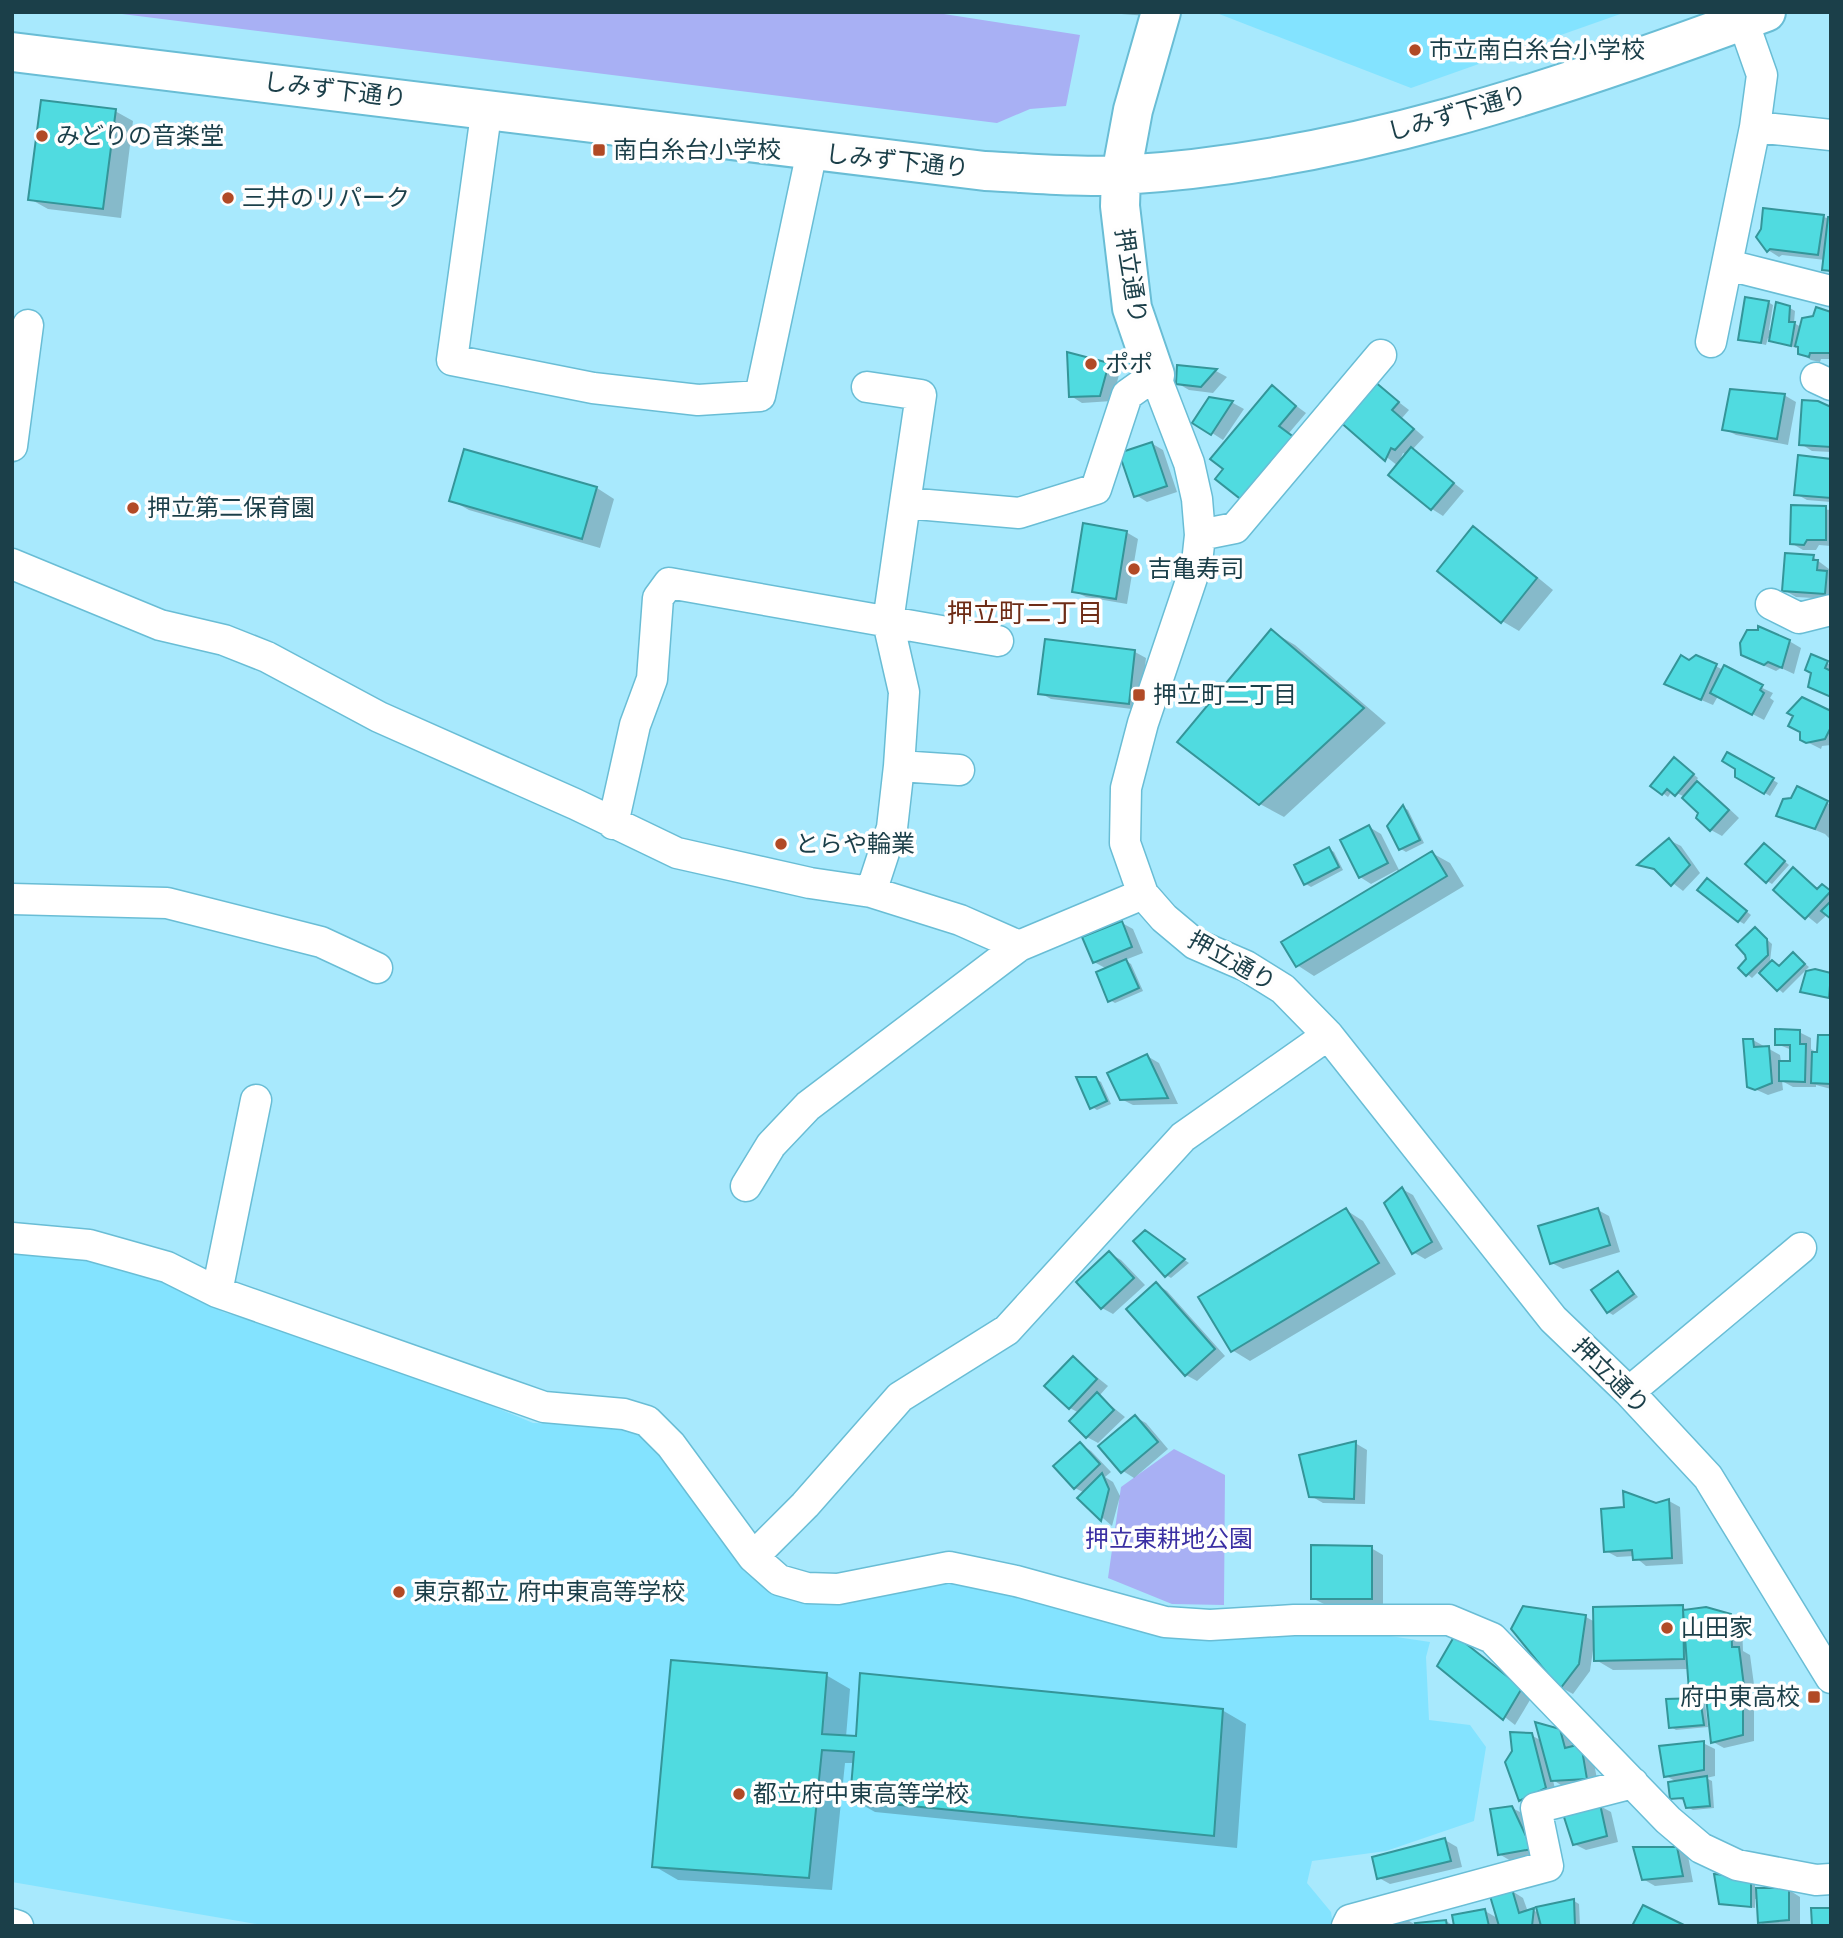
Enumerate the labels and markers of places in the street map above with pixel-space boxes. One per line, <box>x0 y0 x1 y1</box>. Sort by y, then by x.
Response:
place label: 市立南白糸台小学校 <box>1429 36 1645 64</box>
marker: 市立南白糸台小学校 <box>1407 42 1423 58</box>
place label: みどりの音楽堂 <box>56 122 224 150</box>
marker: みどりの音楽堂 <box>34 128 50 144</box>
place label: 南白糸台小学校 <box>613 136 781 164</box>
marker: 南白糸台小学校 <box>591 142 607 158</box>
place label: 三井のリパーク <box>242 184 410 212</box>
marker: 三井のリパーク <box>220 190 236 206</box>
place label: ポポ <box>1105 350 1153 378</box>
marker: ポポ <box>1083 356 1099 372</box>
place label: 押立第二保育園 <box>147 494 315 522</box>
marker: 押立第二保育園 <box>125 500 141 516</box>
place label: 吉亀寿司 <box>1148 555 1244 583</box>
marker: 吉亀寿司 <box>1126 561 1142 577</box>
place label: 押立町二丁目 <box>1153 681 1297 709</box>
marker: 押立町二丁目 <box>1131 687 1147 703</box>
place label: とらや輪業 <box>795 830 915 858</box>
marker: とらや輪業 <box>773 836 789 852</box>
place label: 東京都立 府中東高等学校 <box>413 1578 685 1606</box>
marker: 東京都立 府中東高等学校 <box>391 1584 407 1600</box>
place label: 山田家 <box>1681 1614 1753 1642</box>
marker: 山田家 <box>1659 1620 1675 1636</box>
place label: 府中東高校 <box>1680 1683 1800 1711</box>
marker: 府中東高校 <box>1806 1689 1822 1705</box>
place label: 都立府中東高等学校 <box>753 1780 969 1808</box>
marker: 都立府中東高等学校 <box>731 1786 747 1802</box>

